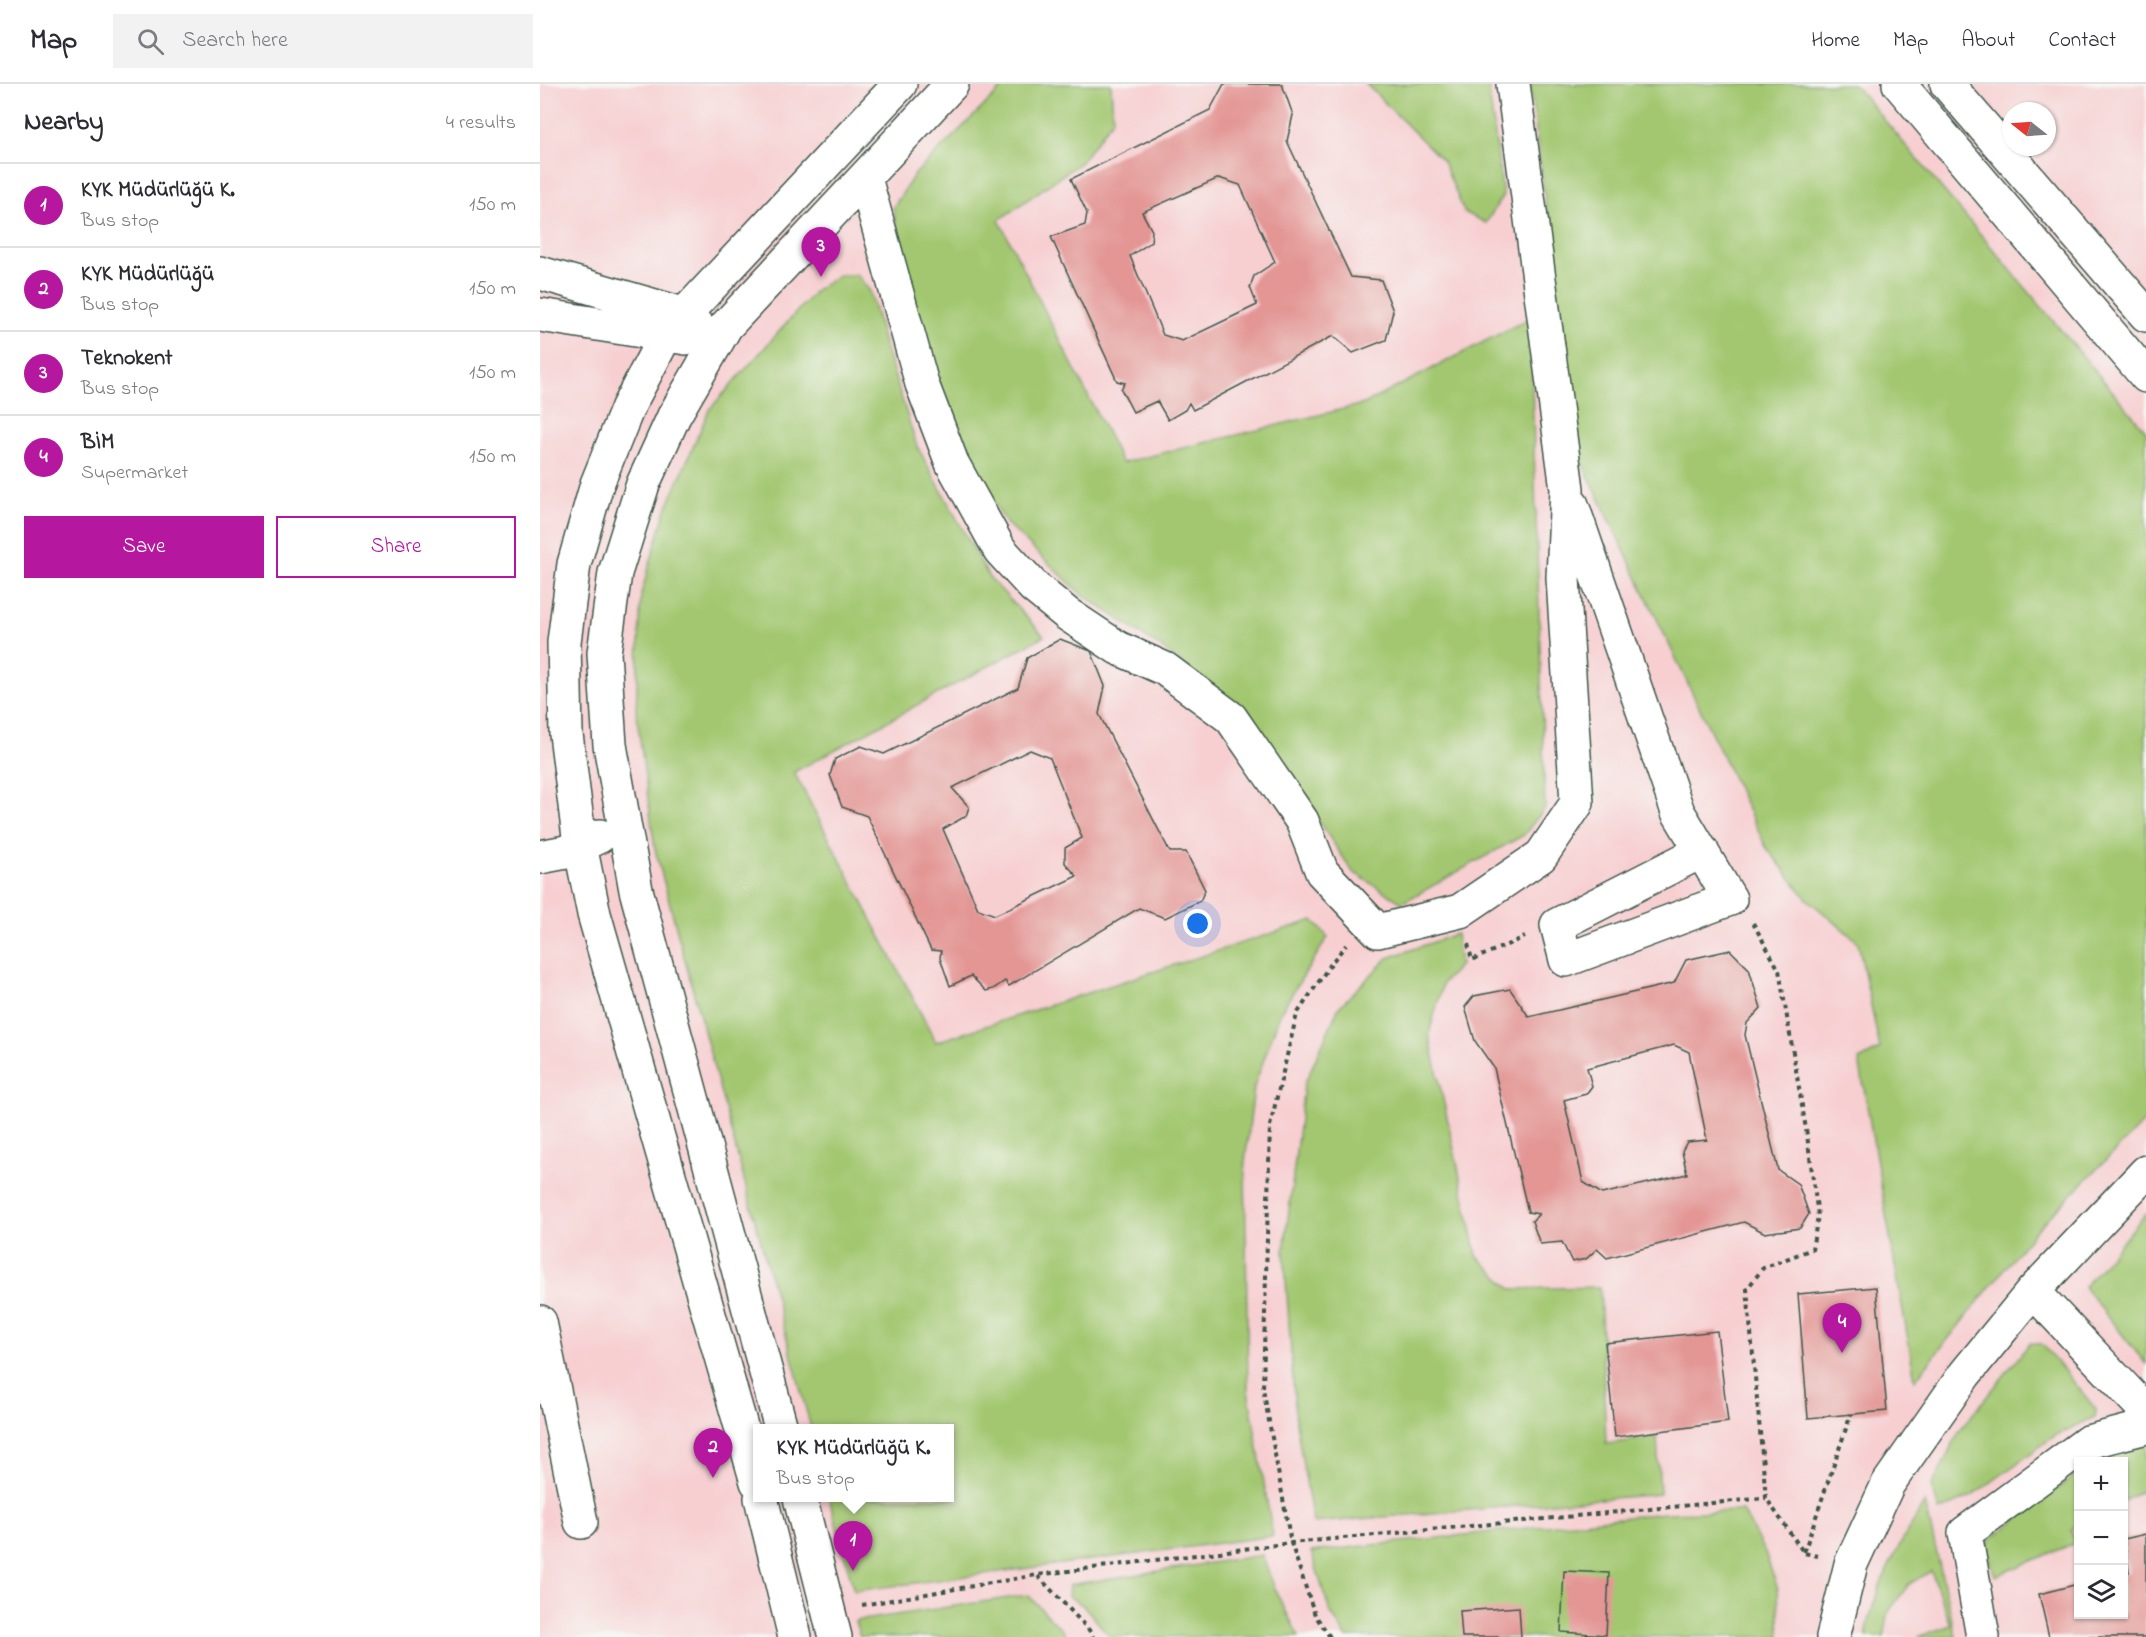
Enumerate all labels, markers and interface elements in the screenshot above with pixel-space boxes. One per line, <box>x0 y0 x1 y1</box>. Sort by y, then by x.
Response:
search box <box>113 14 533 68</box>
text: Map <box>30 21 77 62</box>
icon: search <box>134 25 167 58</box>
text: Search here <box>182 25 288 57</box>
text: Home <box>1811 26 1860 56</box>
text: Map <box>1893 26 1928 56</box>
text: About <box>1961 26 2015 56</box>
text: Contact <box>2048 26 2116 56</box>
north arrow <box>2002 102 2056 156</box>
text: Nearby <box>24 104 103 142</box>
text: 4 results <box>446 109 516 138</box>
text: KYK Müdürlüğü K. <box>81 175 235 207</box>
text: 1 <box>40 191 47 220</box>
text: 150 m <box>469 191 516 220</box>
text: Bus stop <box>81 207 159 236</box>
pin: 3 <box>802 228 840 277</box>
text: KYK Müdürlüğü <box>81 259 214 291</box>
text: 2 <box>39 275 48 304</box>
text: 150 m <box>469 275 516 304</box>
text: Bus stop <box>81 291 159 320</box>
text: Teknokent <box>81 343 172 375</box>
text: 3 <box>39 359 48 388</box>
text: 150 m <box>469 359 516 388</box>
text: Bus stop <box>81 375 159 404</box>
text: BİM <box>81 427 114 459</box>
text: 4 <box>39 443 48 472</box>
text: 150 m <box>469 443 516 472</box>
text: Supermarket <box>81 459 188 488</box>
button: Save <box>24 516 264 578</box>
button: Share <box>276 516 516 578</box>
your location <box>1183 909 1212 938</box>
pin: 4 <box>1822 1304 1862 1353</box>
popup <box>753 1424 954 1502</box>
pin: 2 <box>694 1428 732 1478</box>
text: KYK Müdürlüğü K. <box>777 1433 930 1465</box>
map controls <box>2074 1457 2128 1619</box>
button: + <box>2074 1457 2128 1511</box>
text: Bus stop <box>777 1465 855 1494</box>
button: − <box>2074 1511 2128 1565</box>
pin: 1 <box>834 1522 872 1571</box>
button: layers <box>2074 1565 2128 1619</box>

